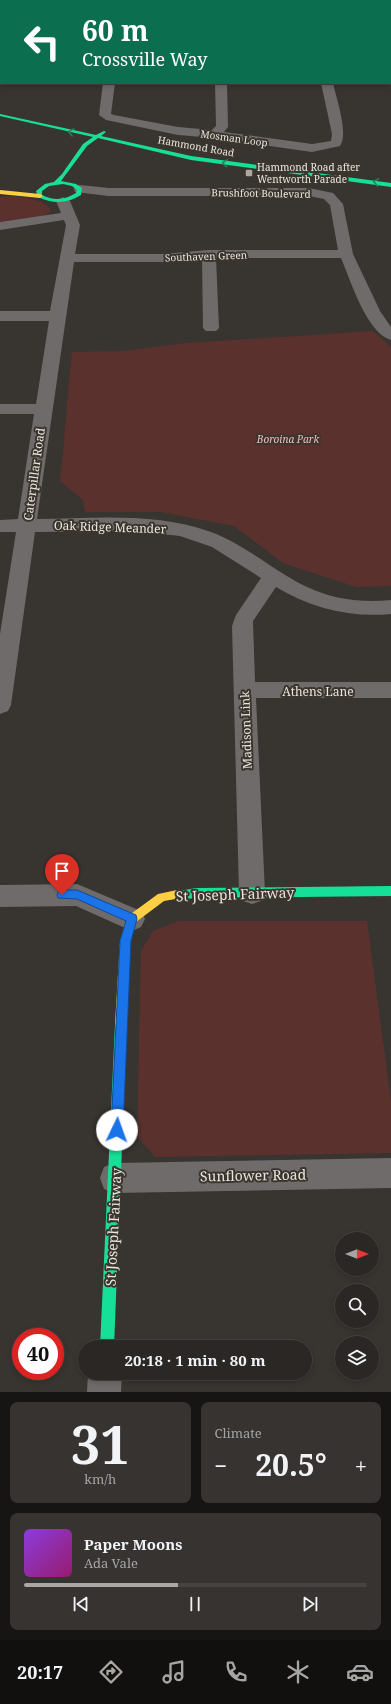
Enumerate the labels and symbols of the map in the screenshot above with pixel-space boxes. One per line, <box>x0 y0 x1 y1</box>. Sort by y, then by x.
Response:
street label: Mosman Loop <box>200 126 268 150</box>
one-way arrow <box>68 128 74 136</box>
street label: Hammond Road <box>157 132 235 160</box>
one-way arrow <box>222 160 229 168</box>
place label: Hammond Road after Wentworth Parade <box>257 160 360 186</box>
marker: Hammond Road after Wentworth Parade <box>244 168 254 178</box>
one-way arrow <box>373 178 379 187</box>
street label: Brushfoot Boulevard <box>211 185 311 201</box>
street label: Southaven Green <box>165 248 248 264</box>
street label: Caterpillar Road <box>19 426 49 521</box>
park label: Boroina Park <box>256 432 319 446</box>
street label: Oak Ridge Meander <box>53 517 167 537</box>
street label: Athens Lane <box>282 683 354 700</box>
street label: Madison Link <box>236 690 256 770</box>
pin <box>45 854 79 895</box>
street label: St Joseph Fairway <box>175 882 295 906</box>
position arrow <box>96 1109 138 1151</box>
street label: Sunflower Road <box>200 1165 307 1185</box>
street label: St Joseph Fairway <box>100 1167 126 1287</box>
north arrow <box>335 1232 379 1276</box>
speed limit sign: 40 <box>12 1328 64 1380</box>

